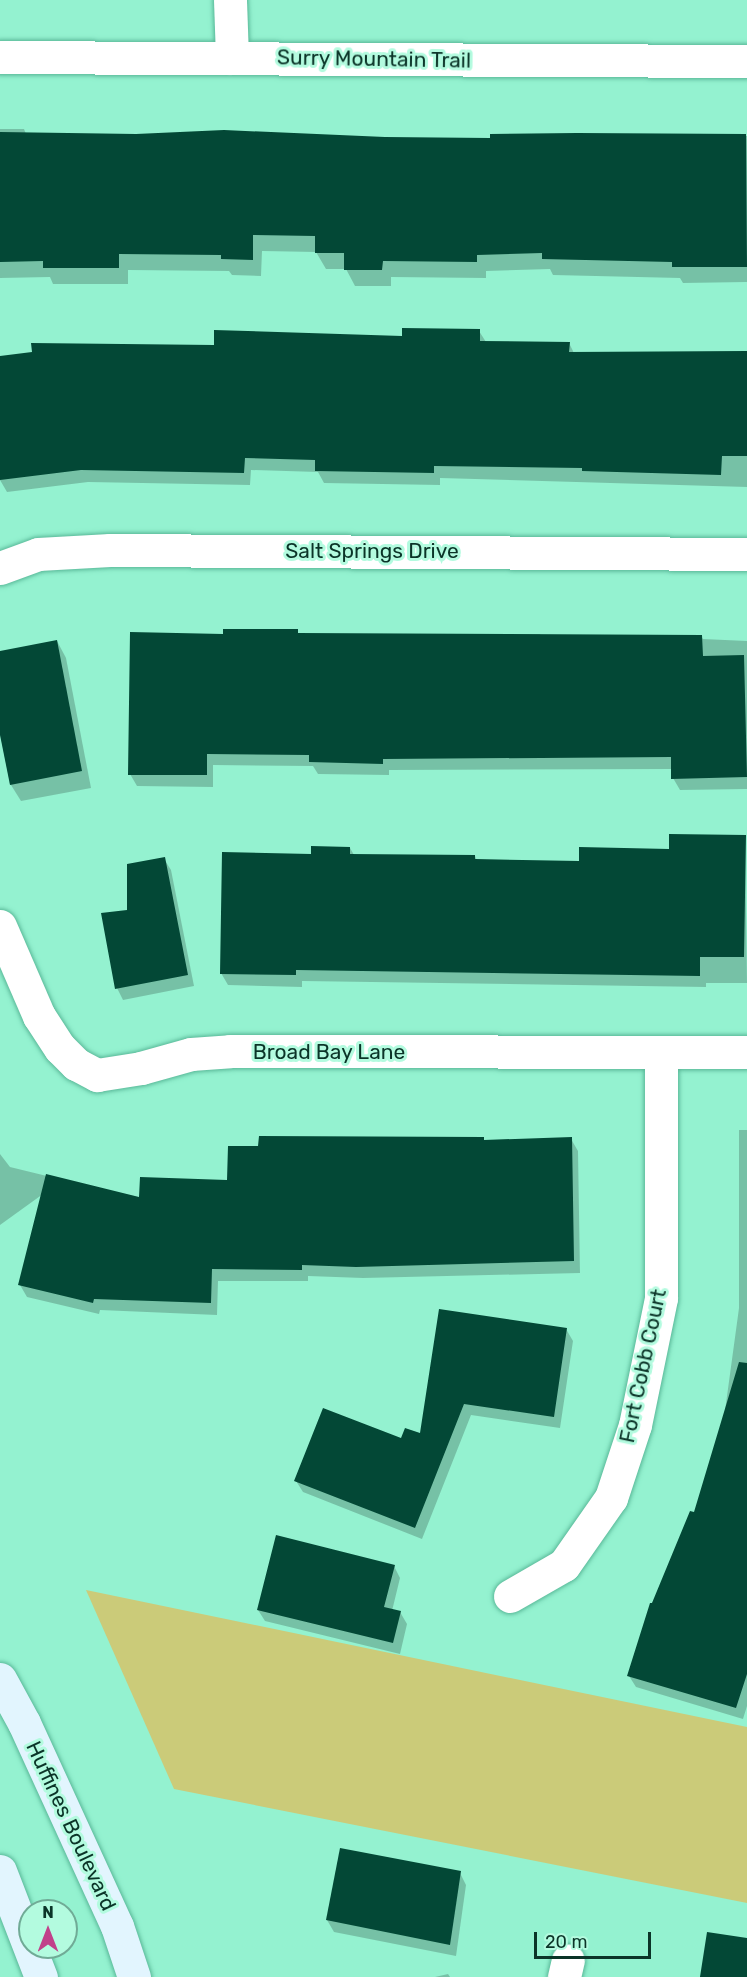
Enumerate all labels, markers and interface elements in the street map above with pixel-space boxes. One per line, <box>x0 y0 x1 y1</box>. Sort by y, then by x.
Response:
street label: Surry Mountain Trail <box>276 45 472 73</box>
street label: Salt Springs Drive <box>285 538 459 564</box>
street label: Broad Bay Lane <box>252 1039 406 1065</box>
street label: Fort Cobb Court <box>614 1287 672 1445</box>
street label: Huffines Boulevard <box>21 1737 121 1915</box>
north arrow <box>18 1899 78 1959</box>
text: N <box>42 1903 54 1922</box>
scale bar <box>537 1920 654 1958</box>
text: 20 m <box>545 1931 587 1953</box>

